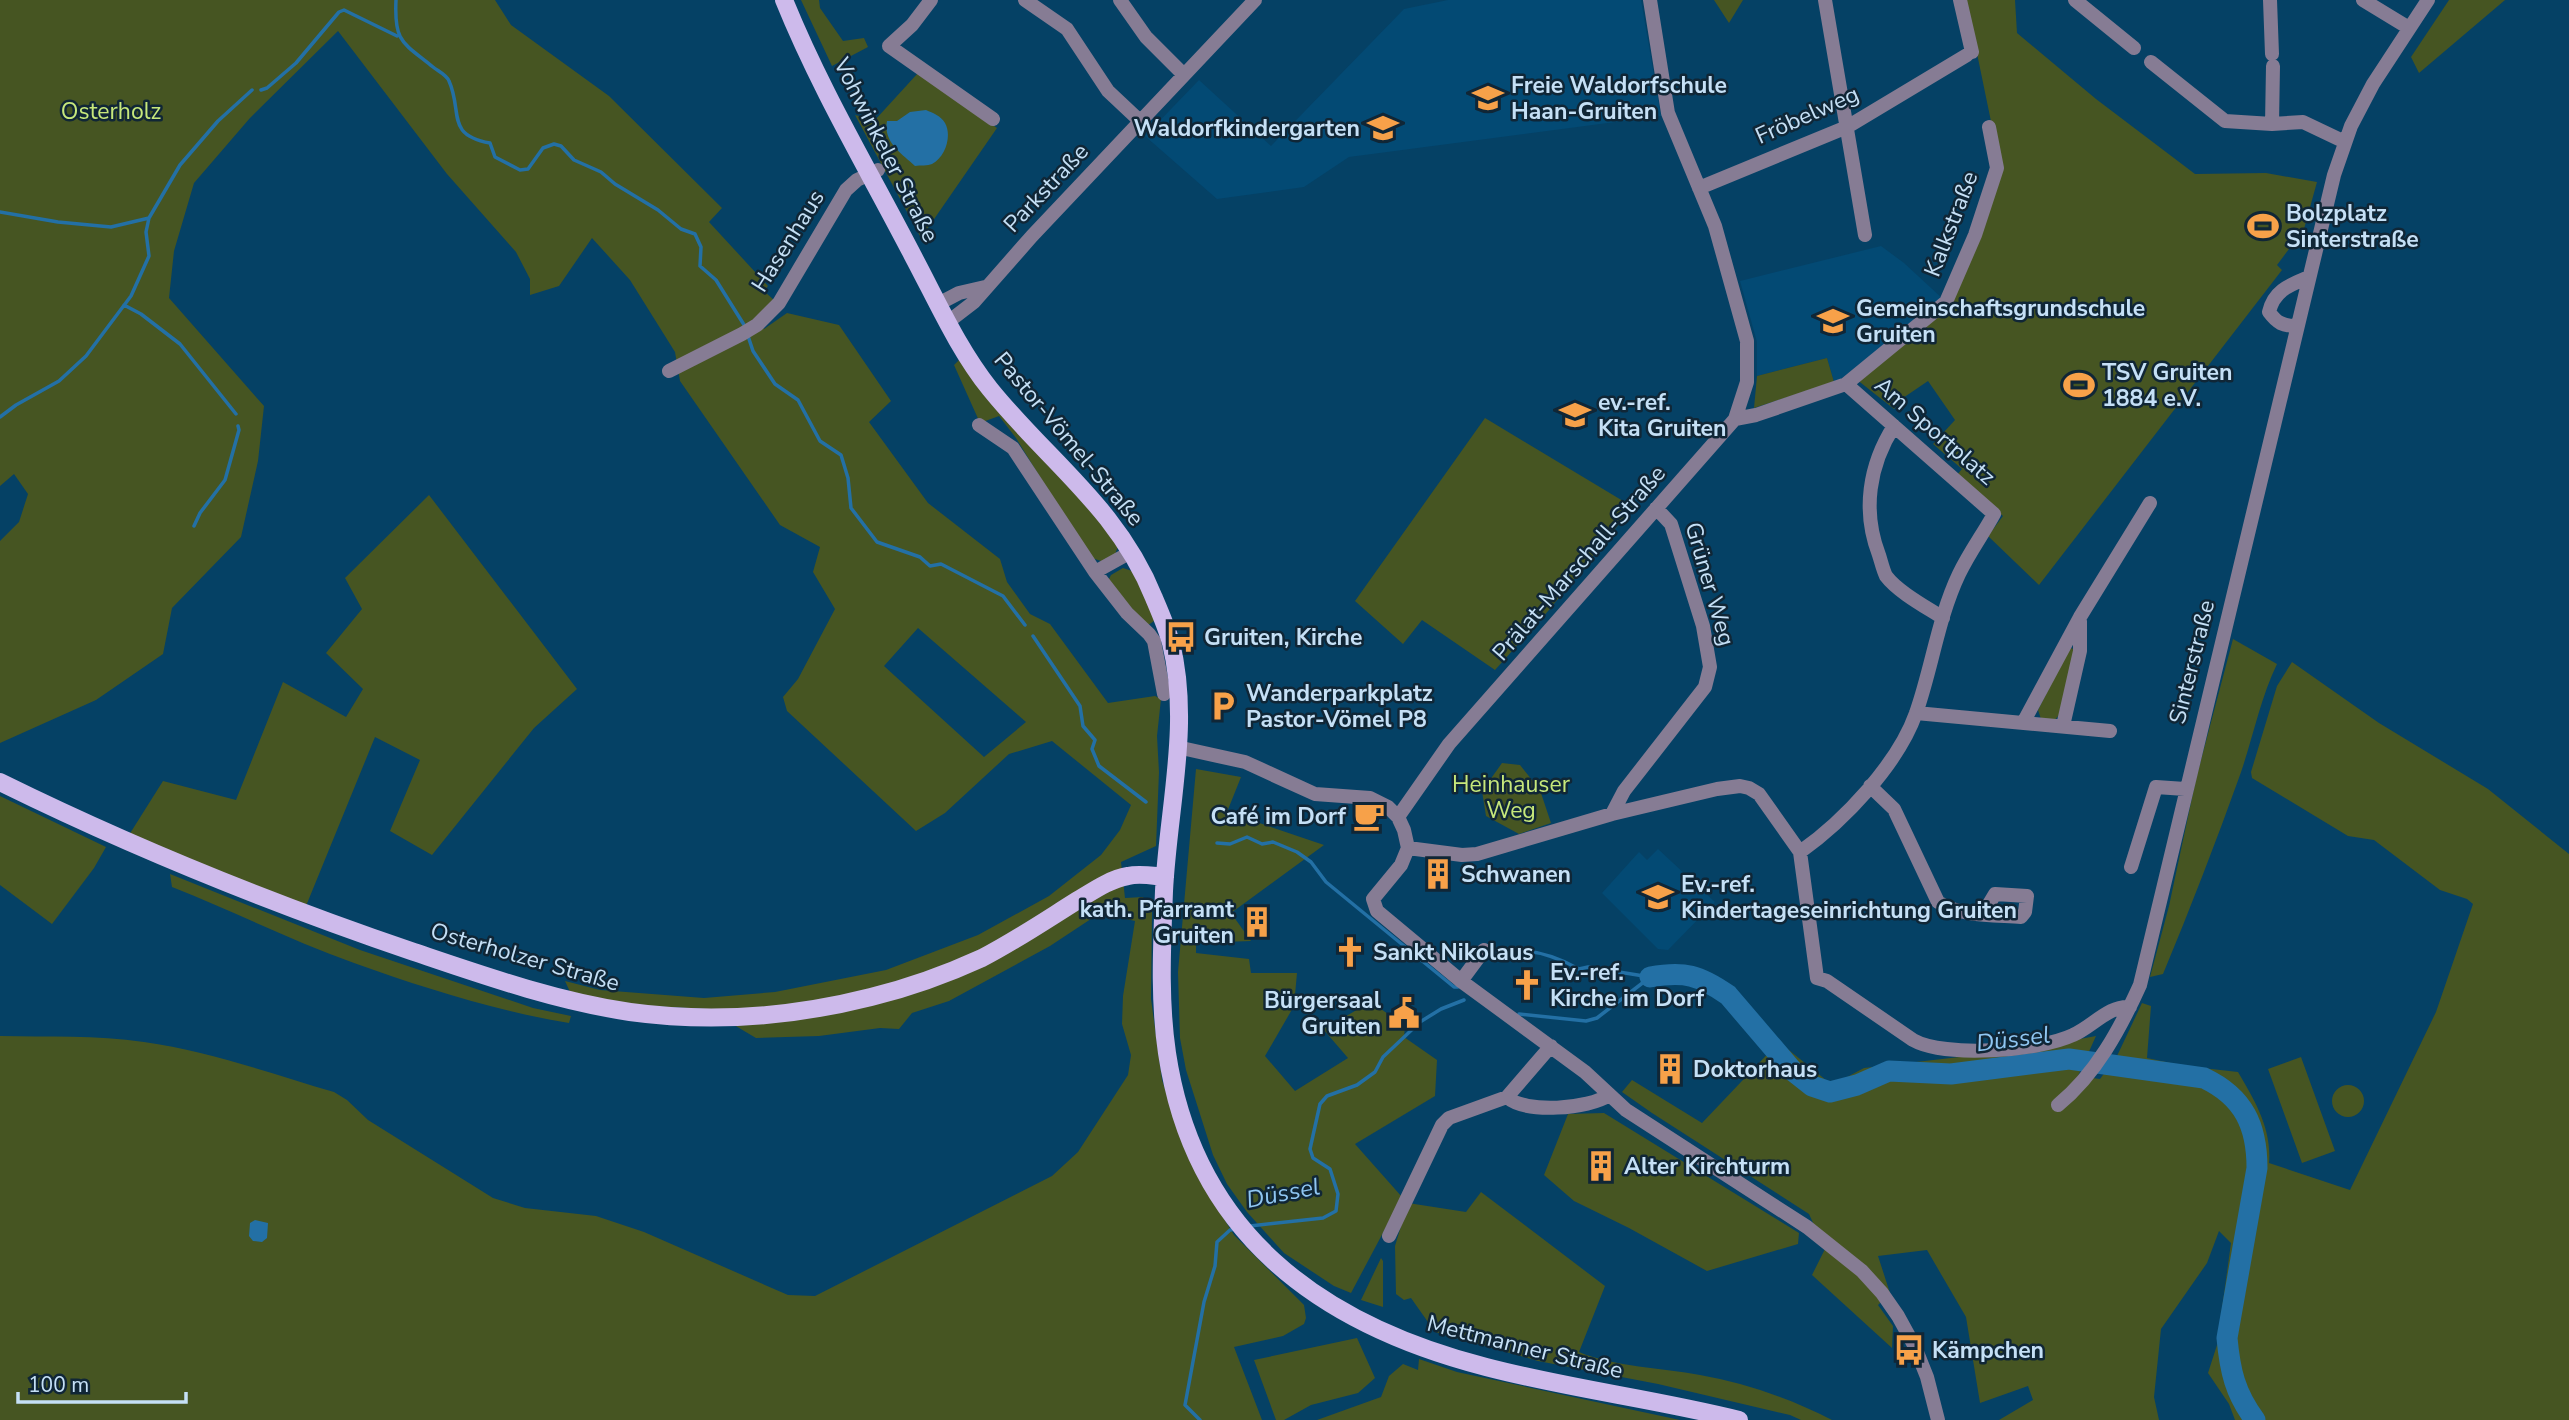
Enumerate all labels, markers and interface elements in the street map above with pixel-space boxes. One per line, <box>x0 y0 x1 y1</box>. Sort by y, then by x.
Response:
street label: Vohwinkeler Straße <box>826 51 946 248</box>
place label: Freie Waldorfschule Haan-Gruiten <box>1511 70 1727 127</box>
street label: Fröbelweg <box>1750 78 1864 152</box>
school or university icon: Freie Waldorfschule Haan-Gruiten <box>1471 81 1505 115</box>
park label: Osterholz <box>61 96 161 127</box>
school or university icon: Waldorfkindergarten <box>1366 111 1400 145</box>
place label: Waldorfkindergarten <box>1133 113 1360 144</box>
street label: Parkstraße <box>997 137 1095 239</box>
street label: Kalkstraße <box>1917 167 1985 281</box>
street label: Hasenhaus <box>744 184 832 298</box>
place label: Bolzplatz Sinterstraße <box>2286 198 2419 255</box>
sports icon: Bolzplatz Sinterstraße <box>2246 209 2280 243</box>
place label: Gemeinschaftsgrundschule Gruiten <box>1856 293 2145 350</box>
school or university icon: Gemeinschaftsgrundschule Gruiten <box>1816 304 1850 338</box>
street label: Pastor-Vömel-Straße <box>987 345 1151 533</box>
place label: TSV Gruiten 1884 e.V. <box>2102 357 2232 414</box>
sports icon: TSV Gruiten 1884 e.V. <box>2062 368 2096 402</box>
street label: Am Sportplatz <box>1868 370 2002 492</box>
place label: ev.-ref. Kita Gruiten <box>1598 387 1727 444</box>
school or university icon: ev.-ref. Kita Gruiten <box>1558 398 1592 432</box>
street label: Prälat-Marschall-Straße <box>1485 459 1673 667</box>
street label: Grüner Weg <box>1678 519 1742 649</box>
street label: Sinterstraße <box>2162 597 2222 727</box>
bus stop icon: Gruiten, Kirche <box>1164 620 1198 654</box>
place label: Gruiten, Kirche <box>1204 622 1362 653</box>
place label: Wanderparkplatz Pastor-Vömel P8 <box>1246 678 1433 735</box>
parking icon: Wanderparkplatz Pastor-Vömel P8 <box>1206 689 1240 723</box>
park label: Heinhauser Weg <box>1452 769 1571 826</box>
cafe icon: Café im Dorf <box>1352 799 1386 833</box>
place label: Café im Dorf <box>1210 801 1347 832</box>
building icon: Schwanen <box>1421 857 1455 891</box>
place label: Schwanen <box>1461 859 1571 890</box>
place label: Ev.-ref. Kindertageseinrichtung Gruiten <box>1681 869 2017 926</box>
school or university icon: Ev.-ref. Kindertageseinrichtung Gruiten <box>1641 880 1675 914</box>
place label: kath. Pfarramt Gruiten <box>1080 894 1234 951</box>
building icon: kath. Pfarramt Gruiten <box>1240 905 1274 939</box>
street label: Osterholzer Straße <box>427 915 623 999</box>
church icon: Sankt Nikolaus <box>1333 935 1367 969</box>
place label: Sankt Nikolaus <box>1373 937 1533 968</box>
place label: Ev.-ref. Kirche im Dorf <box>1550 957 1705 1014</box>
church icon: Ev.-ref. Kirche im Dorf <box>1510 968 1544 1002</box>
place label: Bürgersaal Gruiten <box>1264 985 1382 1042</box>
public building icon: Bürgersaal Gruiten <box>1387 996 1421 1030</box>
water label: Düssel <box>1974 1019 2052 1059</box>
building icon: Doktorhaus <box>1653 1052 1687 1086</box>
place label: Doktorhaus <box>1693 1054 1817 1085</box>
building icon: Alter Kirchturm <box>1584 1149 1618 1183</box>
place label: Alter Kirchturm <box>1624 1151 1790 1182</box>
water label: Düssel <box>1244 1170 1322 1216</box>
street label: Mettmanner Straße <box>1424 1308 1626 1386</box>
bus stop icon: Kämpchen <box>1892 1333 1926 1367</box>
place label: Kämpchen <box>1932 1335 2044 1366</box>
scale bar <box>18 1360 186 1404</box>
text: 100 m <box>28 1371 89 1399</box>

